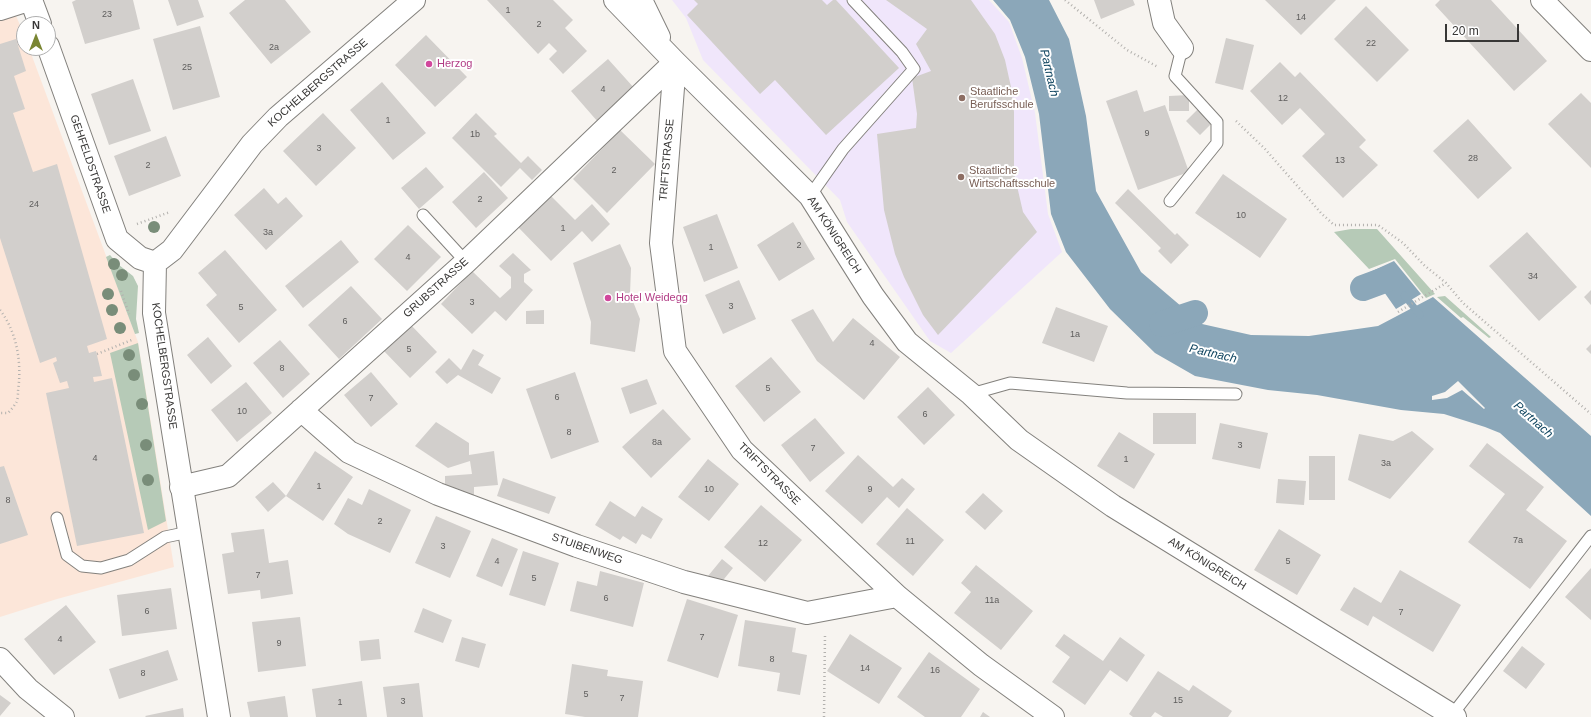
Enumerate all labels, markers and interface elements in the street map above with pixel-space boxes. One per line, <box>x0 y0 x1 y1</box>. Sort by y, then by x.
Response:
house number: 1 <box>505 6 511 16</box>
house number: 23 <box>102 10 112 20</box>
house number: 14 <box>1296 13 1306 23</box>
north arrow <box>16 16 56 56</box>
scale bar <box>1447 16 1521 42</box>
text: N <box>32 19 40 31</box>
house number: 2 <box>536 20 542 30</box>
text: 20 m <box>1452 24 1479 38</box>
street label: KOCHELBERGSTRASSE <box>265 36 371 130</box>
house number: 22 <box>1366 39 1376 49</box>
house number: 2a <box>269 43 279 53</box>
water label: Partnach <box>1037 48 1061 98</box>
place label: Herzog <box>437 57 472 71</box>
marker: Herzog <box>424 59 434 69</box>
house number: 25 <box>182 63 192 73</box>
house number: 4 <box>600 85 606 95</box>
place label: Staatliche Berufsschule <box>970 85 1034 111</box>
marker: Staatliche Berufsschule <box>957 93 967 103</box>
house number: 12 <box>1278 94 1288 104</box>
street label: GEHFELDSTRASSE <box>67 113 113 215</box>
house number: 1 <box>385 116 391 126</box>
street label: TRIFTSTRASSE <box>657 118 677 202</box>
house number: 9 <box>1144 129 1150 139</box>
house number: 1b <box>470 130 480 140</box>
house number: 3 <box>316 144 322 154</box>
house number: 28 <box>1468 154 1478 164</box>
house number: 13 <box>1335 156 1345 166</box>
house number: 2 <box>145 161 151 171</box>
place label: Staatliche Wirtschaftsschule <box>969 164 1055 190</box>
house number: 2 <box>611 166 617 176</box>
marker: Staatliche Wirtschaftsschule <box>956 172 966 182</box>
street label: AM KÖNIGREICH <box>804 194 864 276</box>
house number: 2 <box>477 195 483 205</box>
house number: 24 <box>29 200 39 210</box>
house number: 10 <box>1236 211 1246 221</box>
house number: 1 <box>560 224 566 234</box>
house number: 3a <box>263 228 273 238</box>
house number: 2 <box>796 241 802 251</box>
house number: 1 <box>708 243 714 253</box>
house number: 4 <box>405 253 411 263</box>
street label: GRUBSTRASSE <box>401 255 471 321</box>
house number: 34 <box>1528 272 1538 282</box>
place label: Hotel Weidegg <box>616 291 688 305</box>
marker: Hotel Weidegg <box>603 293 613 303</box>
house number: 3 <box>469 298 475 308</box>
street label: KOCHELBERGSTRASSE <box>149 302 179 430</box>
house number: 3 <box>728 302 734 312</box>
house number: 5 <box>238 303 244 313</box>
house number: 6 <box>342 317 348 327</box>
house number: 1a <box>1070 330 1080 340</box>
house number: 4 <box>869 339 875 349</box>
water label: Partnach <box>1188 342 1238 366</box>
house number: 5 <box>406 345 412 355</box>
house number: 8 <box>279 364 285 374</box>
house number: 5 <box>765 384 771 394</box>
house number: 6 <box>554 393 560 403</box>
house number: 7 <box>368 394 374 404</box>
water label: Partnach <box>1510 399 1556 441</box>
house number: 10 <box>237 407 247 417</box>
house number: 6 <box>922 410 928 420</box>
house number: 8 <box>566 428 572 438</box>
house number: 8a <box>652 438 662 448</box>
street label: TRIFTSTRASSE <box>735 440 803 508</box>
house number: 3 <box>1237 441 1243 451</box>
house number: 7 <box>810 444 816 454</box>
house number: 4 <box>92 454 98 464</box>
house number: 1 <box>1123 455 1129 465</box>
house number: 3a <box>1381 459 1391 469</box>
house number: 1 <box>316 482 322 492</box>
house number: 10 <box>704 485 714 495</box>
house number: 9 <box>867 485 873 495</box>
house number: 8 <box>5 496 11 506</box>
house number: 2 <box>377 517 383 527</box>
street label: STUIBENWEG <box>550 531 624 567</box>
street label: AM KÖNIGREICH <box>1166 535 1248 593</box>
house number: 7a <box>1513 536 1523 546</box>
house number: 11 <box>905 537 915 547</box>
house number: 12 <box>758 539 768 549</box>
house number: 3 <box>440 542 446 552</box>
house number: 4 <box>494 557 500 567</box>
house number: 5 <box>1285 557 1291 567</box>
house number: 7 <box>255 571 261 581</box>
house number: 5 <box>531 574 537 584</box>
house number: 6 <box>603 594 609 604</box>
house number: 11a <box>985 596 999 606</box>
house number: 6 <box>144 607 150 617</box>
house number: 7 <box>1398 608 1404 618</box>
house number: 7 <box>699 633 705 643</box>
house number: 4 <box>57 635 63 645</box>
house number: 9 <box>276 639 282 649</box>
house number: 8 <box>769 655 775 665</box>
house number: 14 <box>860 664 870 674</box>
house number: 16 <box>930 666 940 676</box>
house number: 8 <box>140 669 146 679</box>
house number: 5 <box>583 690 589 700</box>
house number: 7 <box>619 694 625 704</box>
house number: 15 <box>1173 696 1183 706</box>
house number: 3 <box>400 697 406 707</box>
house number: 1 <box>337 698 343 708</box>

